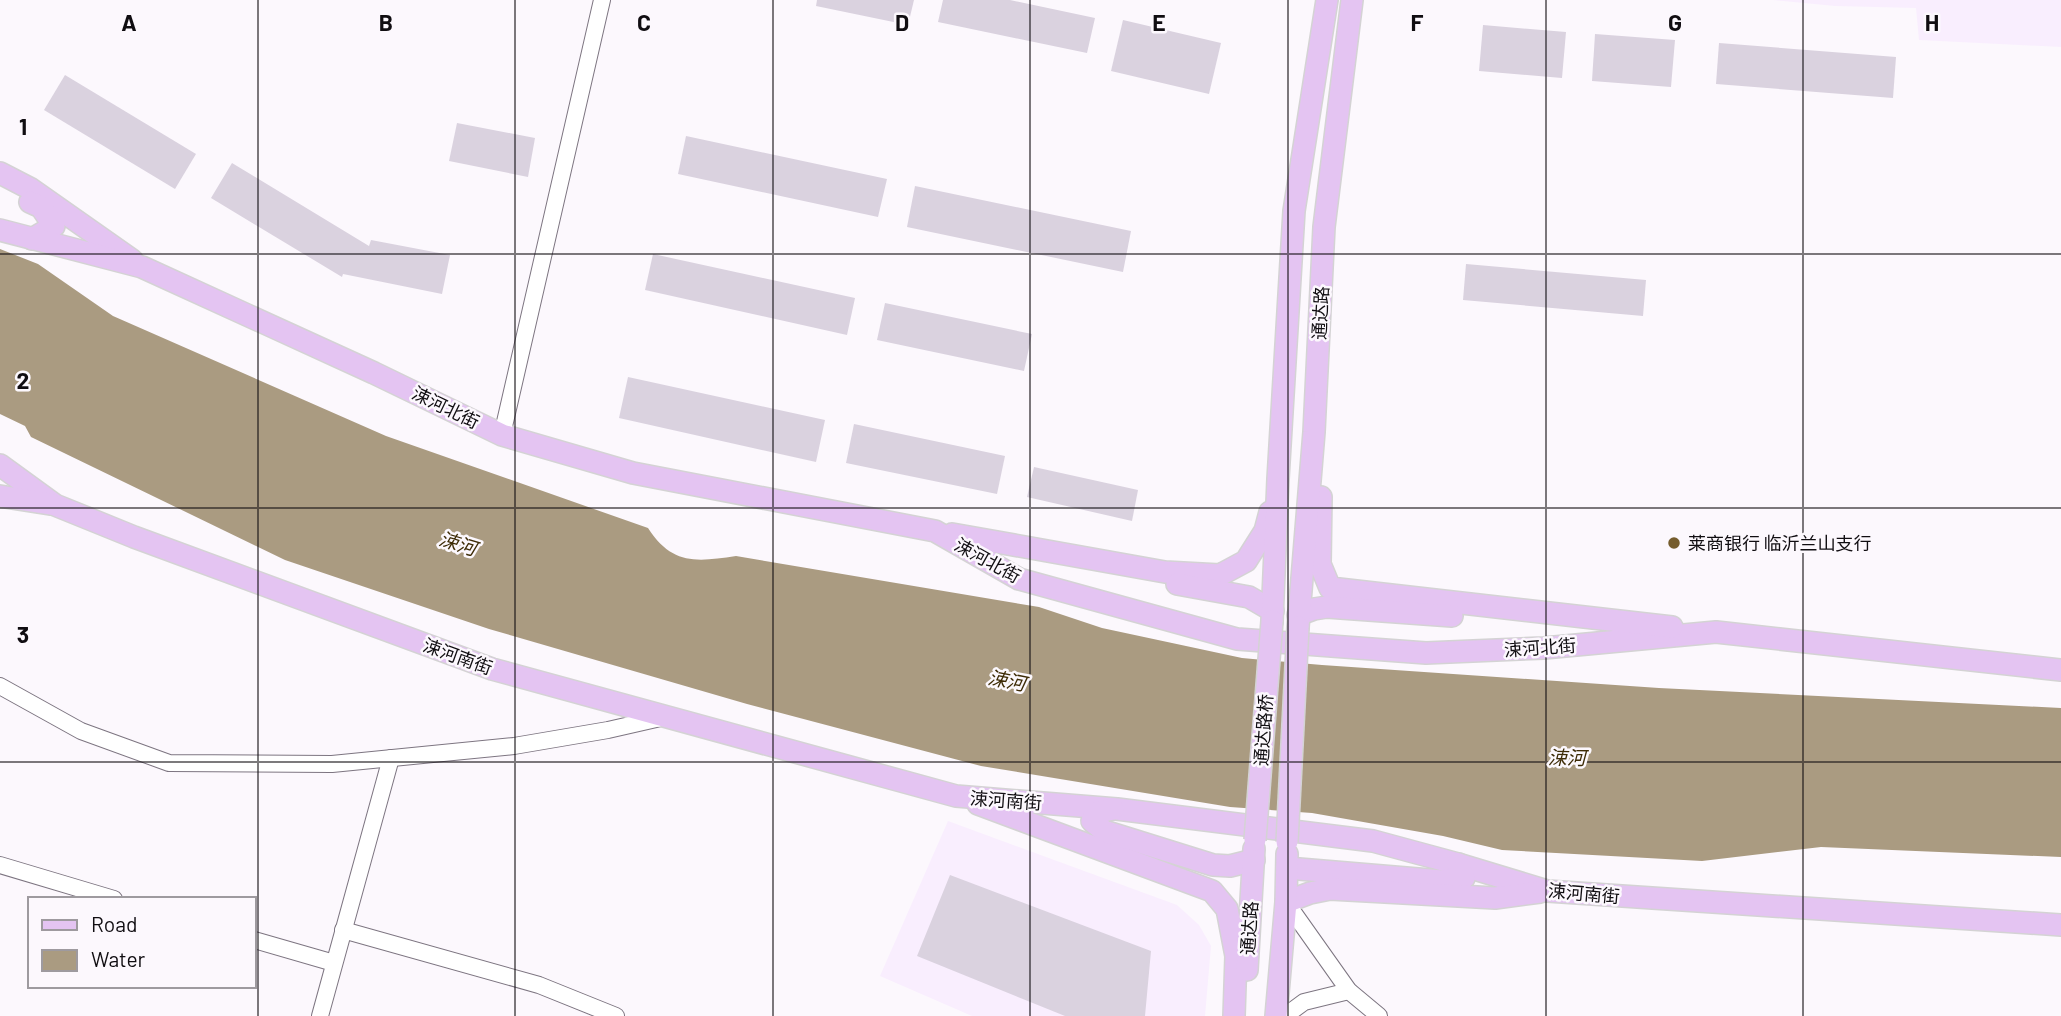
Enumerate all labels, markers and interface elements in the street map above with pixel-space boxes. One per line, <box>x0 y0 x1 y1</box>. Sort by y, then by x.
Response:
text: A <box>121 8 137 36</box>
text: B <box>379 8 393 36</box>
text: C <box>637 8 651 36</box>
text: D <box>895 8 909 36</box>
text: E <box>1152 8 1166 36</box>
text: F <box>1411 8 1424 36</box>
text: G <box>1668 8 1682 36</box>
text: H <box>1925 8 1939 36</box>
text: 1 <box>19 112 27 140</box>
street label: 通达路 <box>1308 285 1332 341</box>
text: 2 <box>17 366 29 394</box>
street label: 涑河北街 <box>409 381 483 433</box>
water label: 涑河 <box>436 526 483 561</box>
place label: 莱商银行 临沂兰山支行 <box>1688 532 1872 554</box>
street label: 涑河北街 <box>951 533 1025 587</box>
marker: 莱商银行 临沂兰山支行 <box>1666 535 1682 551</box>
text: 3 <box>17 620 29 648</box>
street label: 涑河南街 <box>420 633 496 679</box>
street label: 涑河北街 <box>1503 634 1577 660</box>
water label: 涑河 <box>986 665 1032 696</box>
street label: 通达路桥 <box>1250 693 1276 767</box>
water label: 涑河 <box>1548 745 1590 769</box>
street label: 涑河南街 <box>969 787 1043 813</box>
street label: 涑河南街 <box>1547 879 1621 907</box>
legend <box>28 897 256 988</box>
street label: 通达路 <box>1236 900 1262 956</box>
text: Road <box>91 911 137 936</box>
text: Water <box>91 946 146 971</box>

